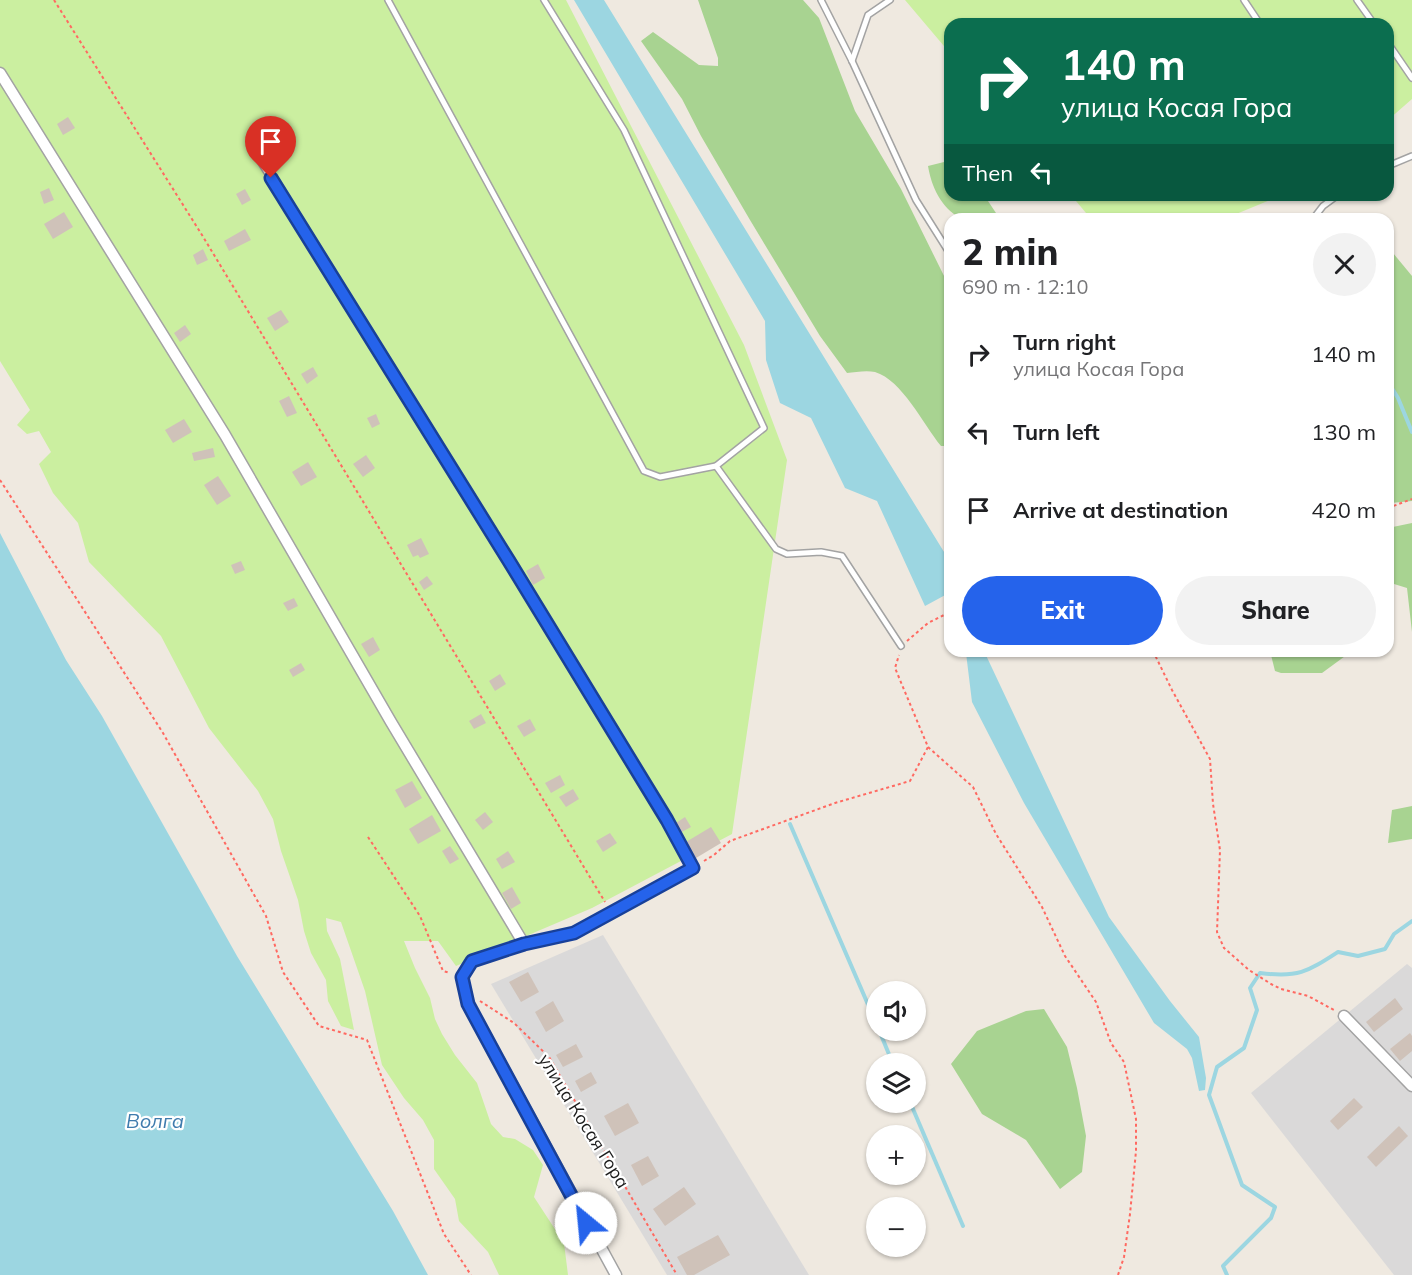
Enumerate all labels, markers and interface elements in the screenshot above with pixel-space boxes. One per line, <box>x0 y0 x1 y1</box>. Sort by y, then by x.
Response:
text: 140 m <box>1061 38 1186 91</box>
icon: right <box>962 42 1040 120</box>
text: улица Косая Гора <box>1061 90 1292 124</box>
pin <box>245 116 296 178</box>
icon: arrive <box>254 125 287 158</box>
icon: left <box>1025 156 1058 189</box>
text: Then <box>962 159 1013 187</box>
text: 2 min <box>962 229 1058 274</box>
button: close <box>1313 233 1376 296</box>
text: 690 m · 12:10 <box>962 274 1088 299</box>
text: Turn right <box>1013 328 1116 356</box>
icon: right <box>962 338 995 371</box>
text: 140 m <box>1311 340 1376 368</box>
text: улица Косая Гора <box>1013 356 1184 381</box>
icon: left <box>962 416 995 449</box>
text: Turn left <box>1013 418 1100 446</box>
text: 130 m <box>1311 418 1376 446</box>
icon: arrive <box>962 494 995 527</box>
text: Arrive at destination <box>1013 496 1228 524</box>
text: 420 m <box>1311 496 1376 524</box>
button: Exit <box>962 576 1163 645</box>
button: Share <box>1175 576 1376 645</box>
map controls <box>866 981 926 1257</box>
button: sound <box>866 981 926 1041</box>
street label: улица Косая Гора <box>533 1050 635 1192</box>
button: layers <box>866 1053 926 1113</box>
water label: Волга <box>126 1108 184 1133</box>
button: + <box>866 1125 926 1185</box>
position arrow <box>554 1191 618 1255</box>
button: − <box>866 1197 926 1257</box>

